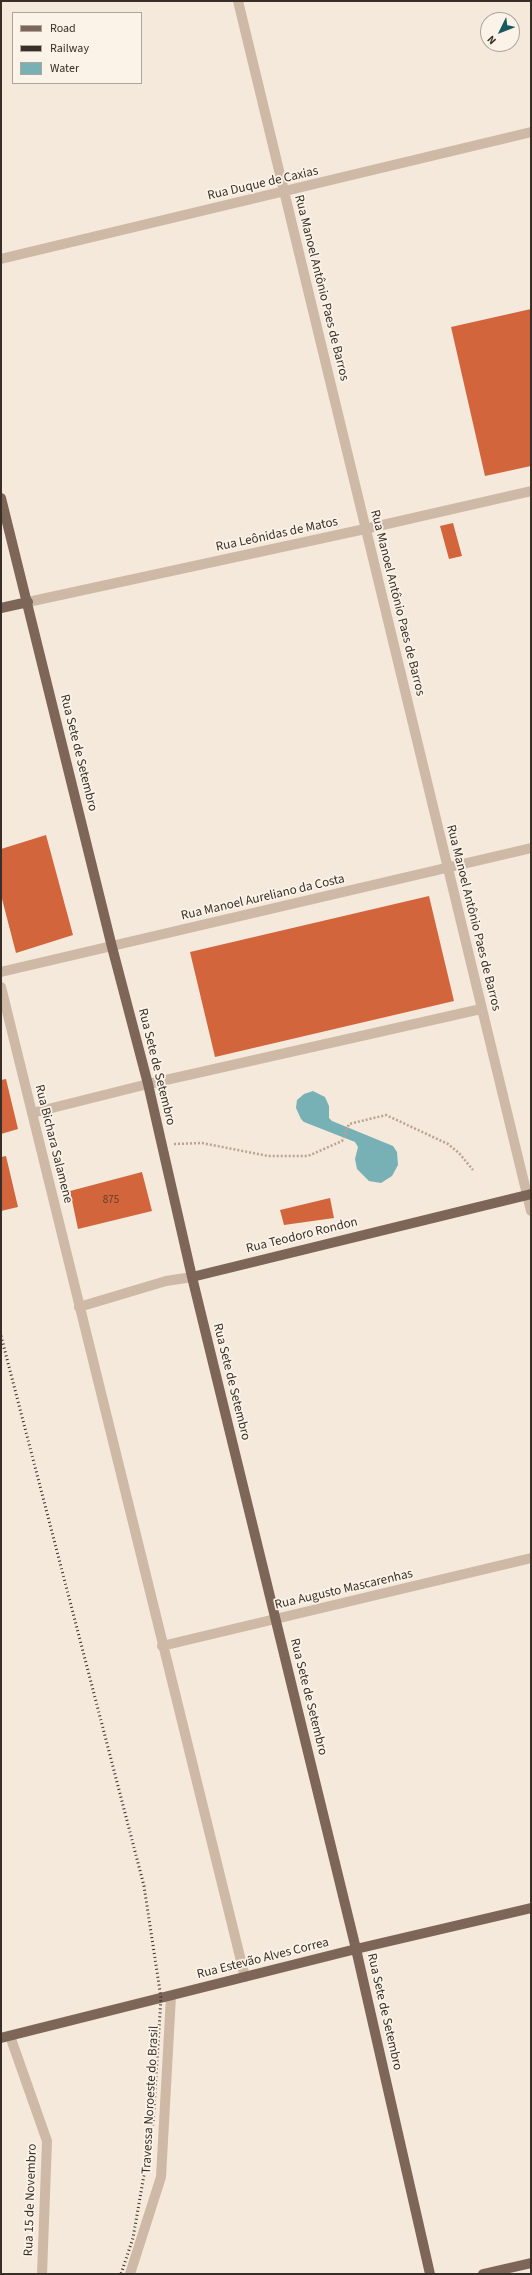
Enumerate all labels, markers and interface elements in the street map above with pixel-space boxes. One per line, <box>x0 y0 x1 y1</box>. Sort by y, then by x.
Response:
legend <box>12 12 142 84</box>
north arrow <box>480 12 520 52</box>
text: Road <box>50 20 76 37</box>
text: N <box>484 32 500 48</box>
text: Railway <box>50 40 89 57</box>
text: Water <box>50 60 79 77</box>
street label: Rua Duque de Caxias <box>206 164 320 204</box>
street label: Rua Manoel Antônio Paes de Barros <box>290 193 352 383</box>
street label: Rua Manoel Antônio Paes de Barros <box>366 508 428 698</box>
street label: Rua Leônidas de Matos <box>215 514 339 556</box>
street label: Rua Sete de Setembro <box>56 693 100 813</box>
street label: Rua Manoel Antônio Paes de Barros <box>442 823 504 1013</box>
street label: Rua Manoel Aureliano da Costa <box>180 872 346 924</box>
street label: Rua Sete de Setembro <box>134 1007 178 1127</box>
street label: Rua Bichara Salamene <box>31 1083 75 1205</box>
house number: 875 <box>103 1194 119 1208</box>
street label: Rua Teodoro Rondon <box>245 1215 359 1257</box>
street label: Rua Sete de Setembro <box>209 1322 253 1442</box>
street label: Rua Augusto Mascarenhas <box>273 1567 415 1613</box>
street label: Rua Sete de Setembro <box>286 1637 330 1757</box>
street label: Rua Estevão Alves Correa <box>195 1935 331 1983</box>
street label: Rua Sete de Setembro <box>363 1952 405 2072</box>
street label: Travessa Noroeste do Brasil <box>139 2025 163 2175</box>
street label: Rua 15 de Novembro <box>21 2143 41 2257</box>

